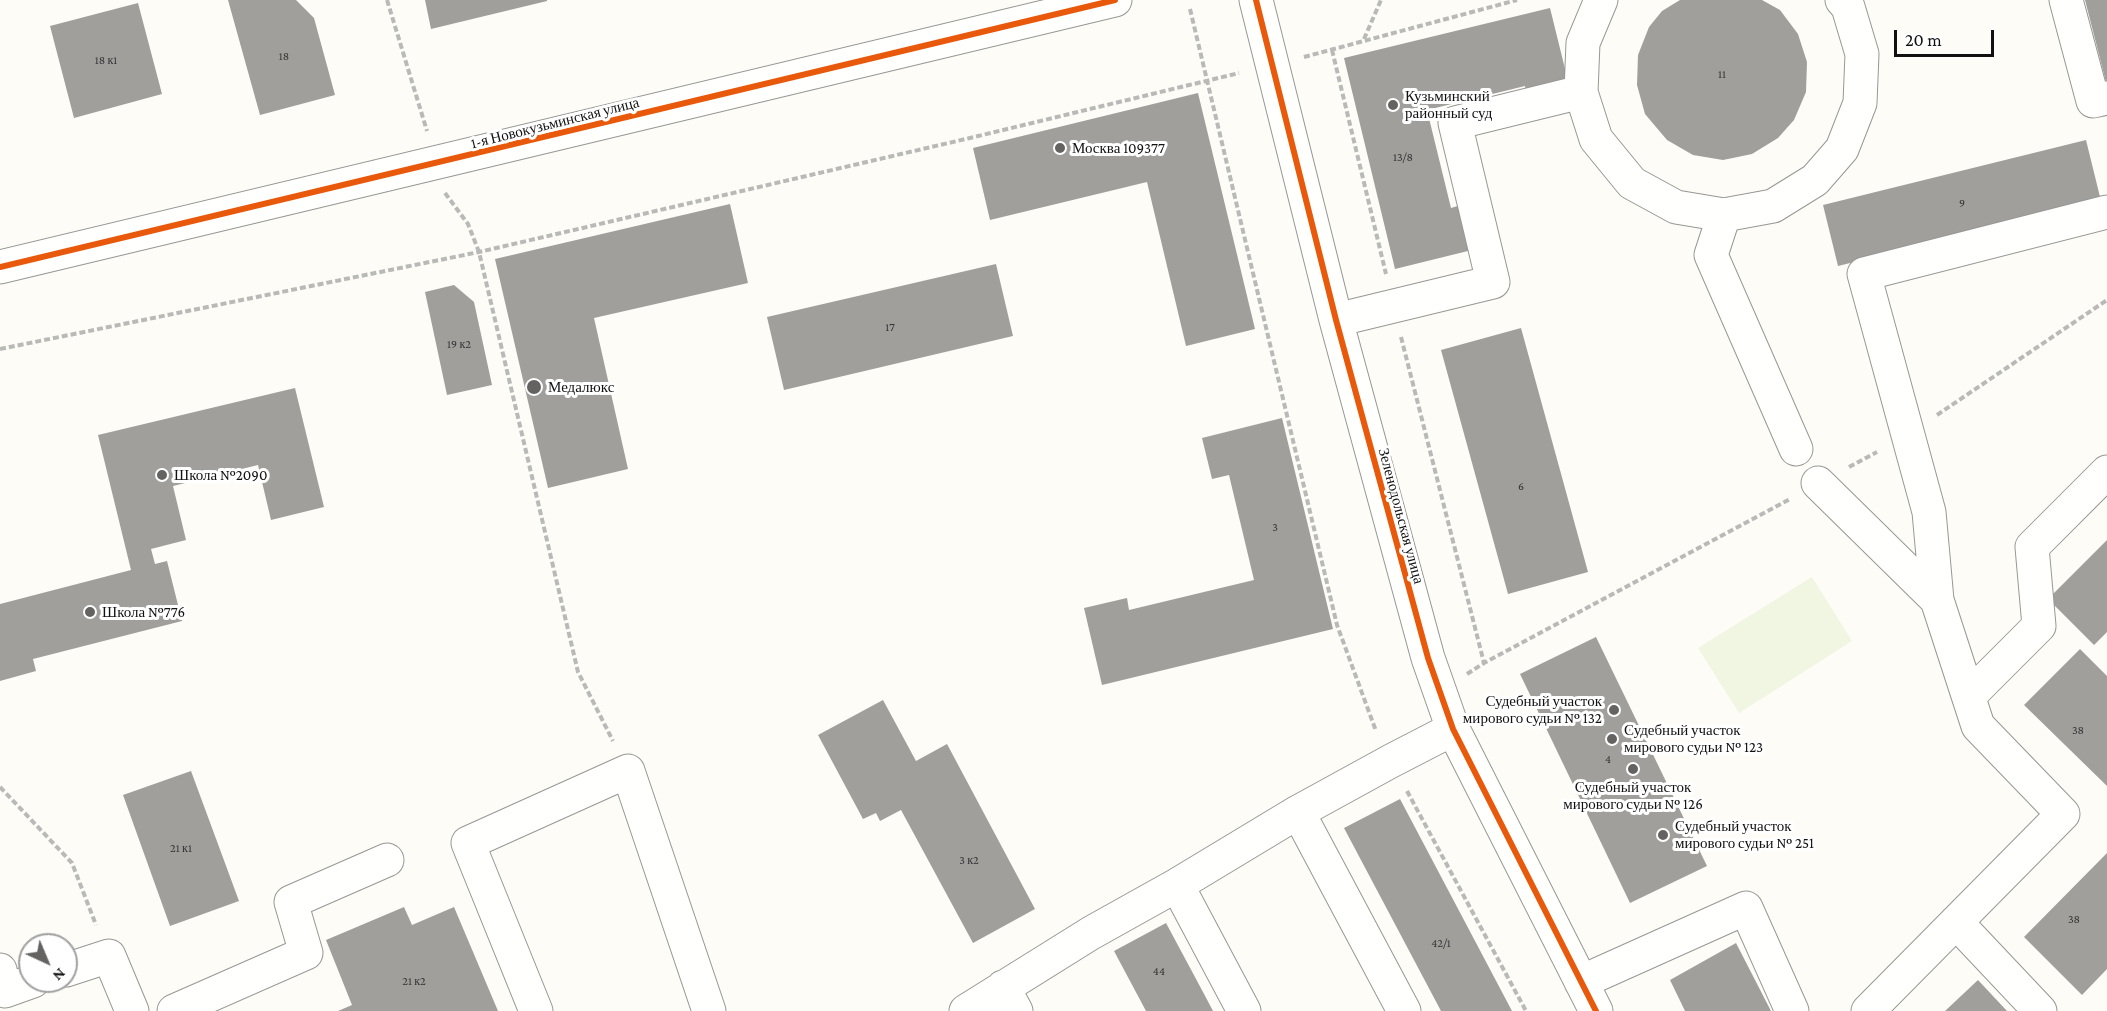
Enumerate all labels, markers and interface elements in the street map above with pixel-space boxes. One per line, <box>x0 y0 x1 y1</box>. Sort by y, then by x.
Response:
scale bar <box>1897 18 1998 56</box>
text: 20 m <box>1905 30 1942 50</box>
house number: 18 <box>279 49 289 63</box>
house number: 18 к1 <box>95 53 117 67</box>
house number: 11 <box>1718 67 1726 81</box>
place label: Кузьминский районный суд <box>1405 87 1492 122</box>
street label: 1-я Новокузьминская улица <box>469 93 641 153</box>
marker: Кузьминский районный суд <box>1386 98 1400 112</box>
place label: Москва 109377 <box>1072 139 1165 157</box>
marker: Москва 109377 <box>1053 141 1067 155</box>
house number: 13/8 <box>1393 150 1413 164</box>
house number: 9 <box>1959 196 1965 210</box>
house number: 17 <box>885 320 895 334</box>
house number: 19 к2 <box>447 337 471 351</box>
marker: Медалюкс <box>525 378 543 396</box>
place label: Медалюкс <box>548 378 614 396</box>
street label: Зеленодольская улица <box>1374 446 1428 586</box>
place label: Школа №2090 <box>174 466 267 484</box>
marker: Школа №2090 <box>155 468 169 482</box>
house number: 6 <box>1518 479 1524 493</box>
house number: 3 <box>1272 520 1278 534</box>
place label: Школа №776 <box>102 603 185 621</box>
marker: Школа №776 <box>83 605 97 619</box>
place label: Судебный участок мирового судьи № 132 <box>1463 692 1602 727</box>
marker: Судебный участок мирового судьи № 132 <box>1607 703 1621 717</box>
place label: Судебный участок мирового судьи № 123 <box>1624 721 1763 756</box>
house number: 38 <box>2072 723 2084 737</box>
marker: Судебный участок мирового судьи № 123 <box>1605 732 1619 746</box>
house number: 4 <box>1605 752 1611 766</box>
marker: Судебный участок мирового судьи № 126 <box>1626 762 1640 776</box>
place label: Судебный участок мирового судьи № 126 <box>1563 778 1703 813</box>
place label: Судебный участок мирового судьи № 251 <box>1675 817 1814 852</box>
marker: Судебный участок мирового судьи № 251 <box>1656 828 1670 842</box>
house number: 21 к1 <box>170 841 192 855</box>
house number: 3 к2 <box>959 853 979 867</box>
house number: 38 <box>2068 912 2080 926</box>
north arrow <box>18 933 78 993</box>
house number: 42/1 <box>1431 936 1451 950</box>
house number: 44 <box>1153 964 1165 978</box>
text: N <box>50 965 69 985</box>
house number: 21 к2 <box>402 974 426 988</box>

